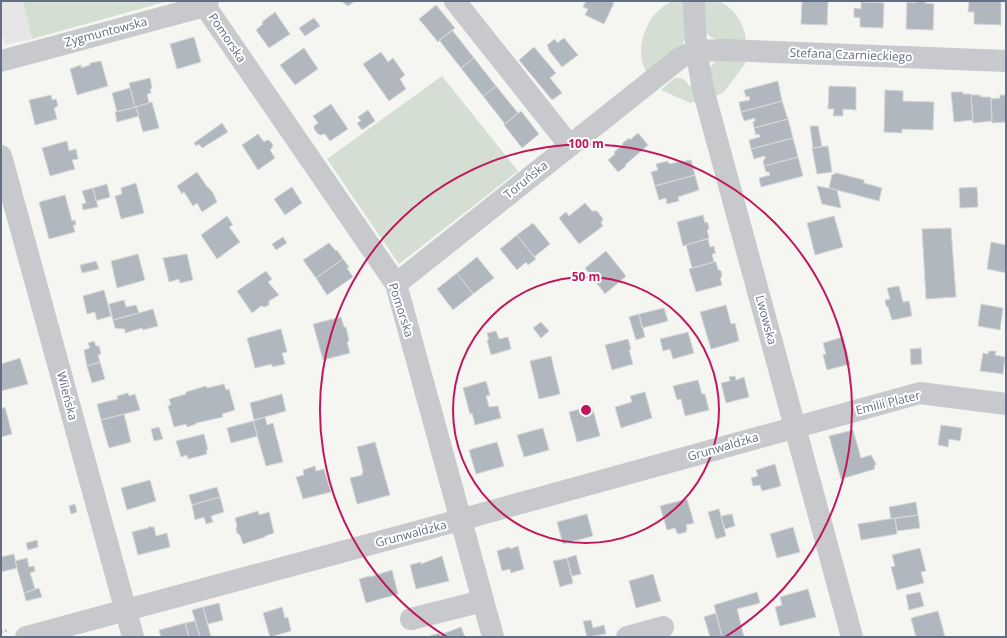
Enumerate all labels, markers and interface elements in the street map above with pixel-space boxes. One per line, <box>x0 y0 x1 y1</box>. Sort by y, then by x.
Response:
street label: Pomorska <box>205 10 250 66</box>
street label: Zygmuntowska <box>63 12 149 51</box>
street label: Stefana Czarnieckiego <box>789 44 913 65</box>
text: 100 m <box>568 135 604 152</box>
street label: Toruńska <box>500 157 551 203</box>
text: 50 m <box>572 268 600 285</box>
street label: Pomorska <box>385 280 418 339</box>
street label: Lwowska <box>752 293 781 347</box>
street label: Wileńska <box>53 370 82 422</box>
street label: Emilii Plater <box>854 386 922 419</box>
centre of rings <box>579 403 593 417</box>
street label: Grunwaldzka <box>685 428 760 465</box>
street label: Grunwaldzka <box>373 516 448 551</box>

